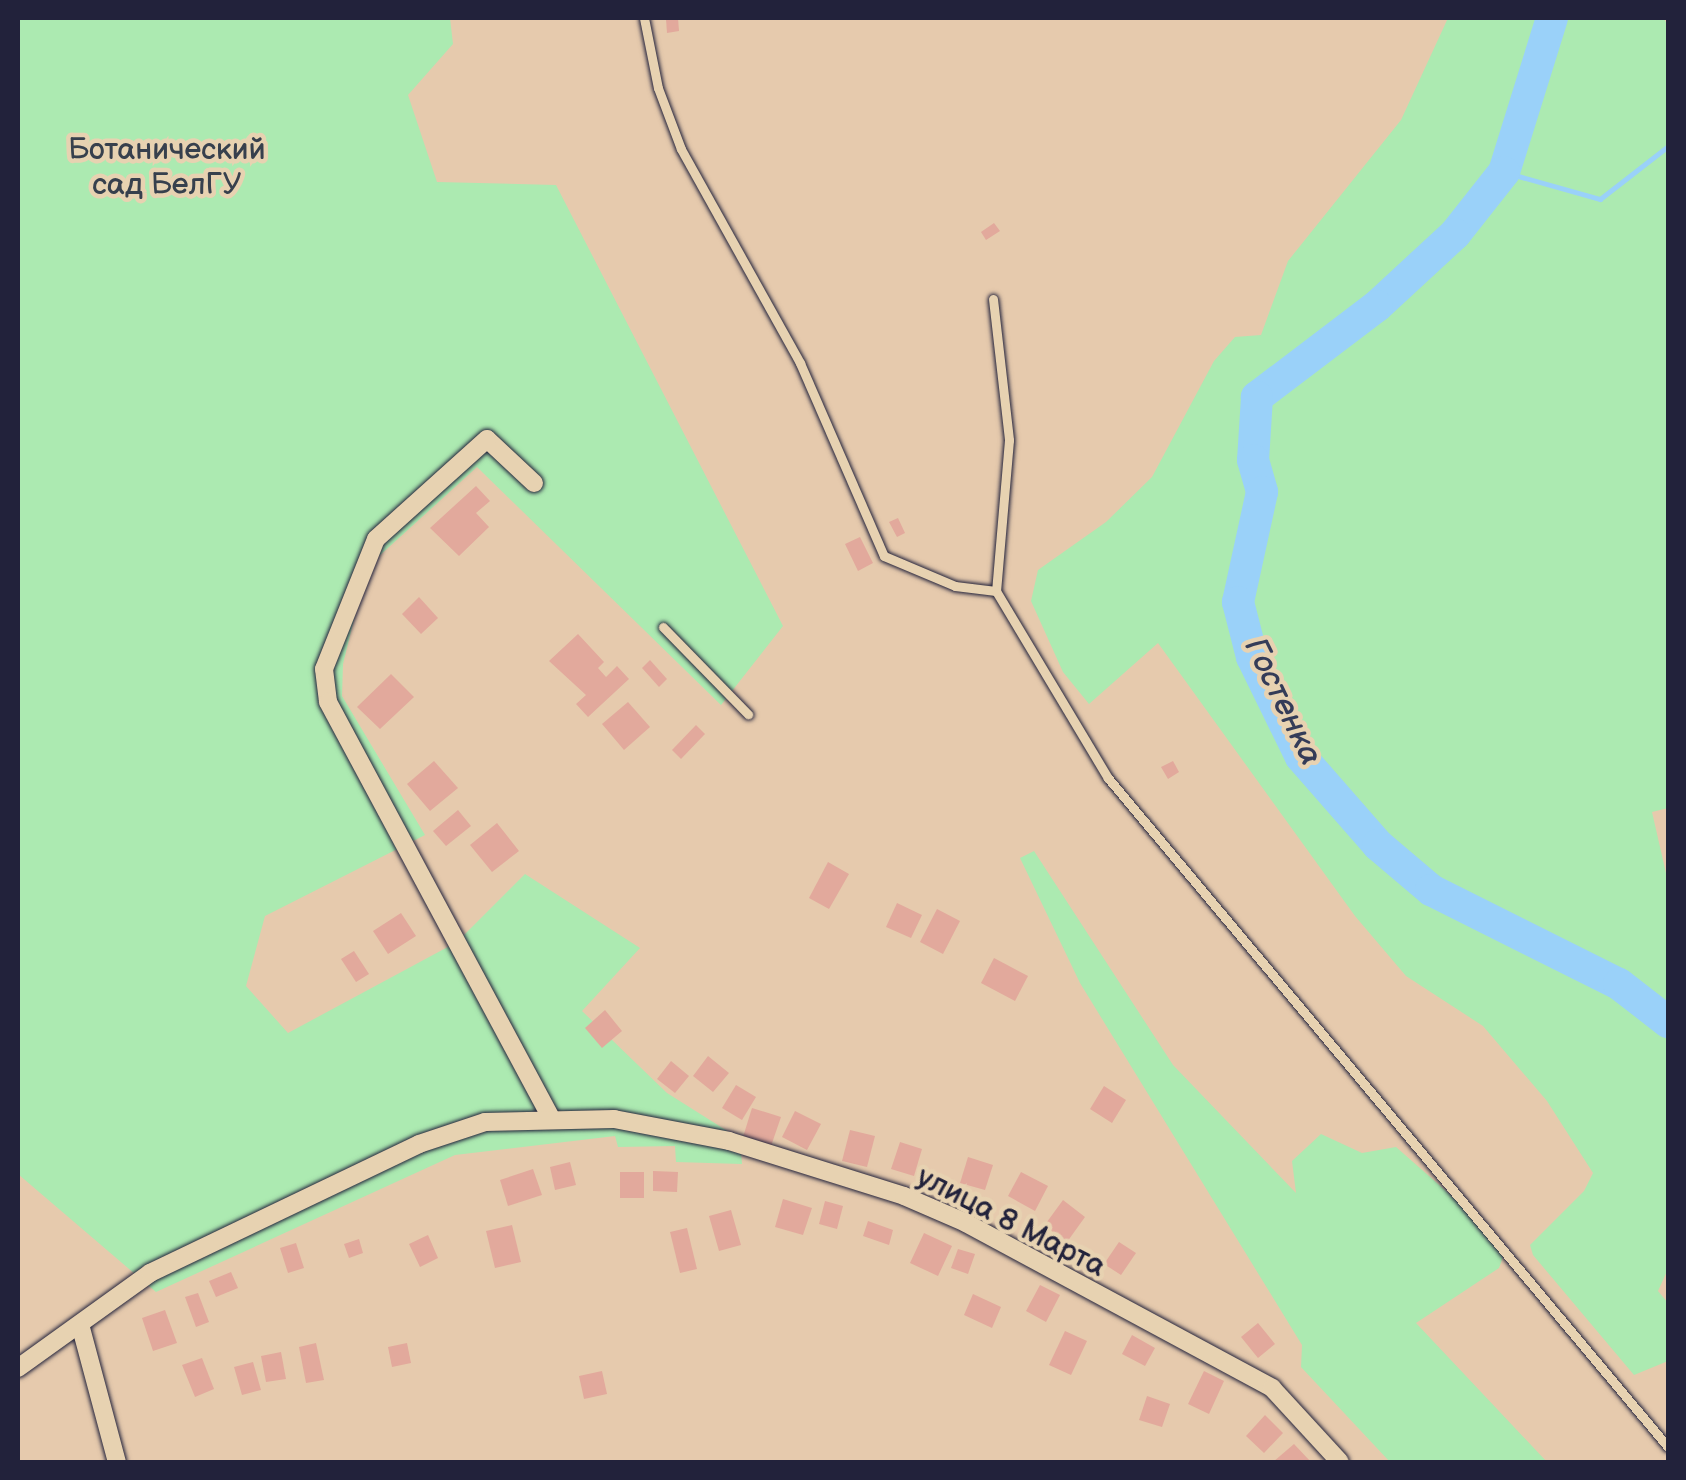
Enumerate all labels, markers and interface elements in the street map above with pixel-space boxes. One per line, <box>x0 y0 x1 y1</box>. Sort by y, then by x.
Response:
park label: Ботанический сад БелГУ <box>68 132 266 202</box>
water label: Гостенка <box>1235 632 1329 772</box>
street label: улица 8 Марта <box>911 1159 1111 1285</box>

